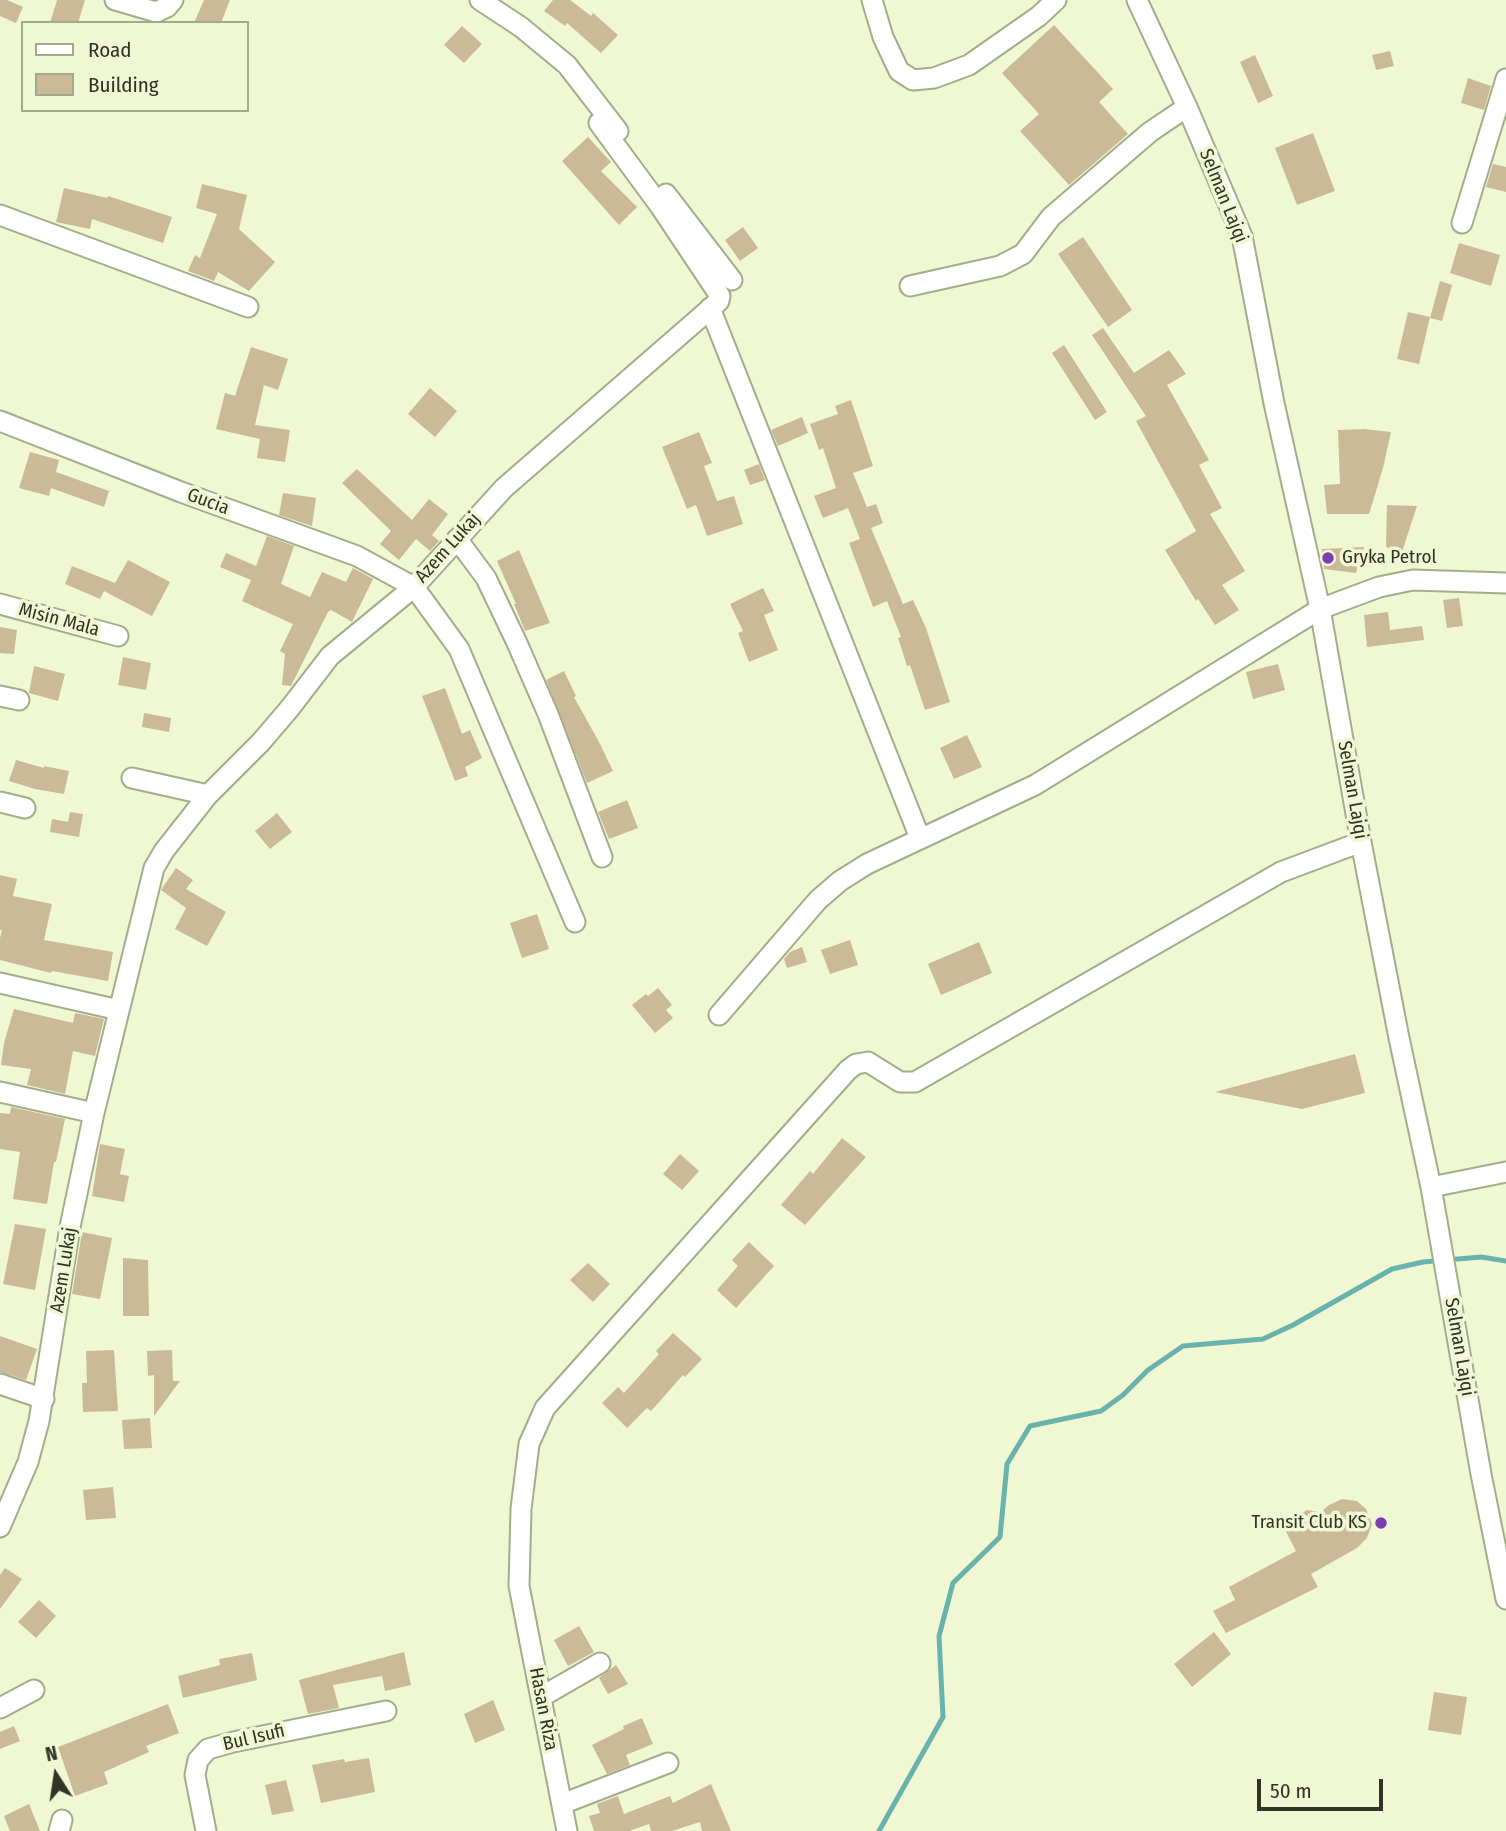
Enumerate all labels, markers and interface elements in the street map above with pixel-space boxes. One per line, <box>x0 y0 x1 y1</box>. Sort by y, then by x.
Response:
legend <box>21 21 248 112</box>
text: Road <box>88 37 132 63</box>
text: Building <box>88 72 159 98</box>
street label: Selman Lajqi <box>1194 146 1252 246</box>
street label: Gucia <box>184 484 232 520</box>
street label: Azem Lukaj <box>411 508 485 588</box>
place label: Gryka Petrol <box>1342 547 1436 569</box>
marker: Gryka Petrol <box>1320 550 1336 566</box>
street label: Misin Mala <box>16 598 102 642</box>
street label: Selman Lajqi <box>1332 739 1372 841</box>
street label: Azem Lukaj <box>46 1226 82 1314</box>
street label: Selman Lajqi <box>1439 1296 1479 1398</box>
place label: Transit Club KS <box>1252 1512 1367 1534</box>
marker: Transit Club KS <box>1373 1515 1389 1531</box>
street label: Hasan Riza <box>524 1666 562 1752</box>
street label: Bul Isufi <box>221 1720 287 1756</box>
north arrow <box>21 1740 91 1810</box>
text: N <box>44 1742 59 1766</box>
scale bar <box>1261 1764 1387 1808</box>
text: 50 m <box>1270 1778 1312 1804</box>

